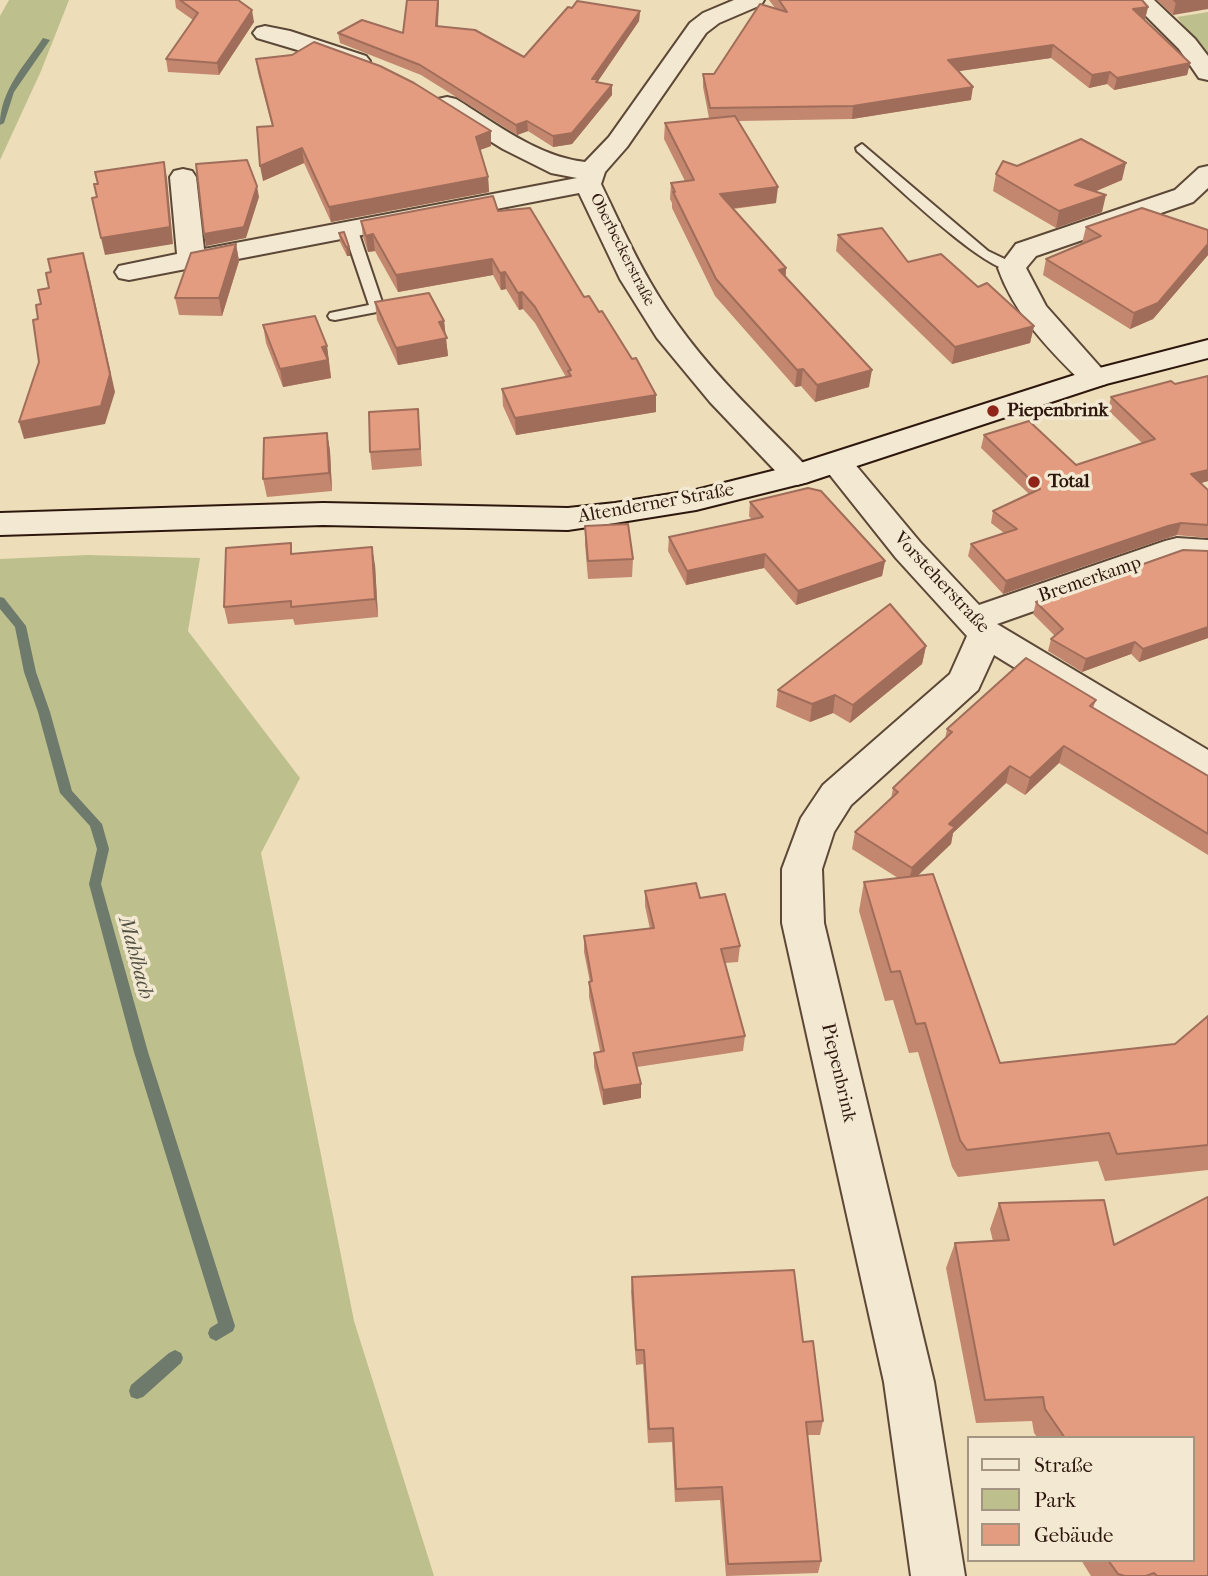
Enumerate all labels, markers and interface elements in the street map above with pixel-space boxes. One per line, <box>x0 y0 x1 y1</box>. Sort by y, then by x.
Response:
street label: Oberbeckerstraße <box>585 190 659 310</box>
place label: Piepenbrink <box>1007 400 1108 422</box>
marker: Piepenbrink <box>985 403 1001 419</box>
place label: Total <box>1048 471 1089 493</box>
marker: Total <box>1026 474 1042 490</box>
street label: Altenderner Straße <box>576 479 736 529</box>
street label: Vorsteherstraße <box>888 528 994 638</box>
street label: Bremerkamp <box>1036 552 1144 608</box>
water label: Mahlbach <box>112 914 158 1002</box>
street label: Piepenbrink <box>815 1021 861 1125</box>
legend <box>967 1436 1194 1562</box>
text: Straße <box>1034 1453 1093 1477</box>
text: Park <box>1034 1488 1076 1512</box>
text: Gebäude <box>1034 1523 1114 1547</box>

